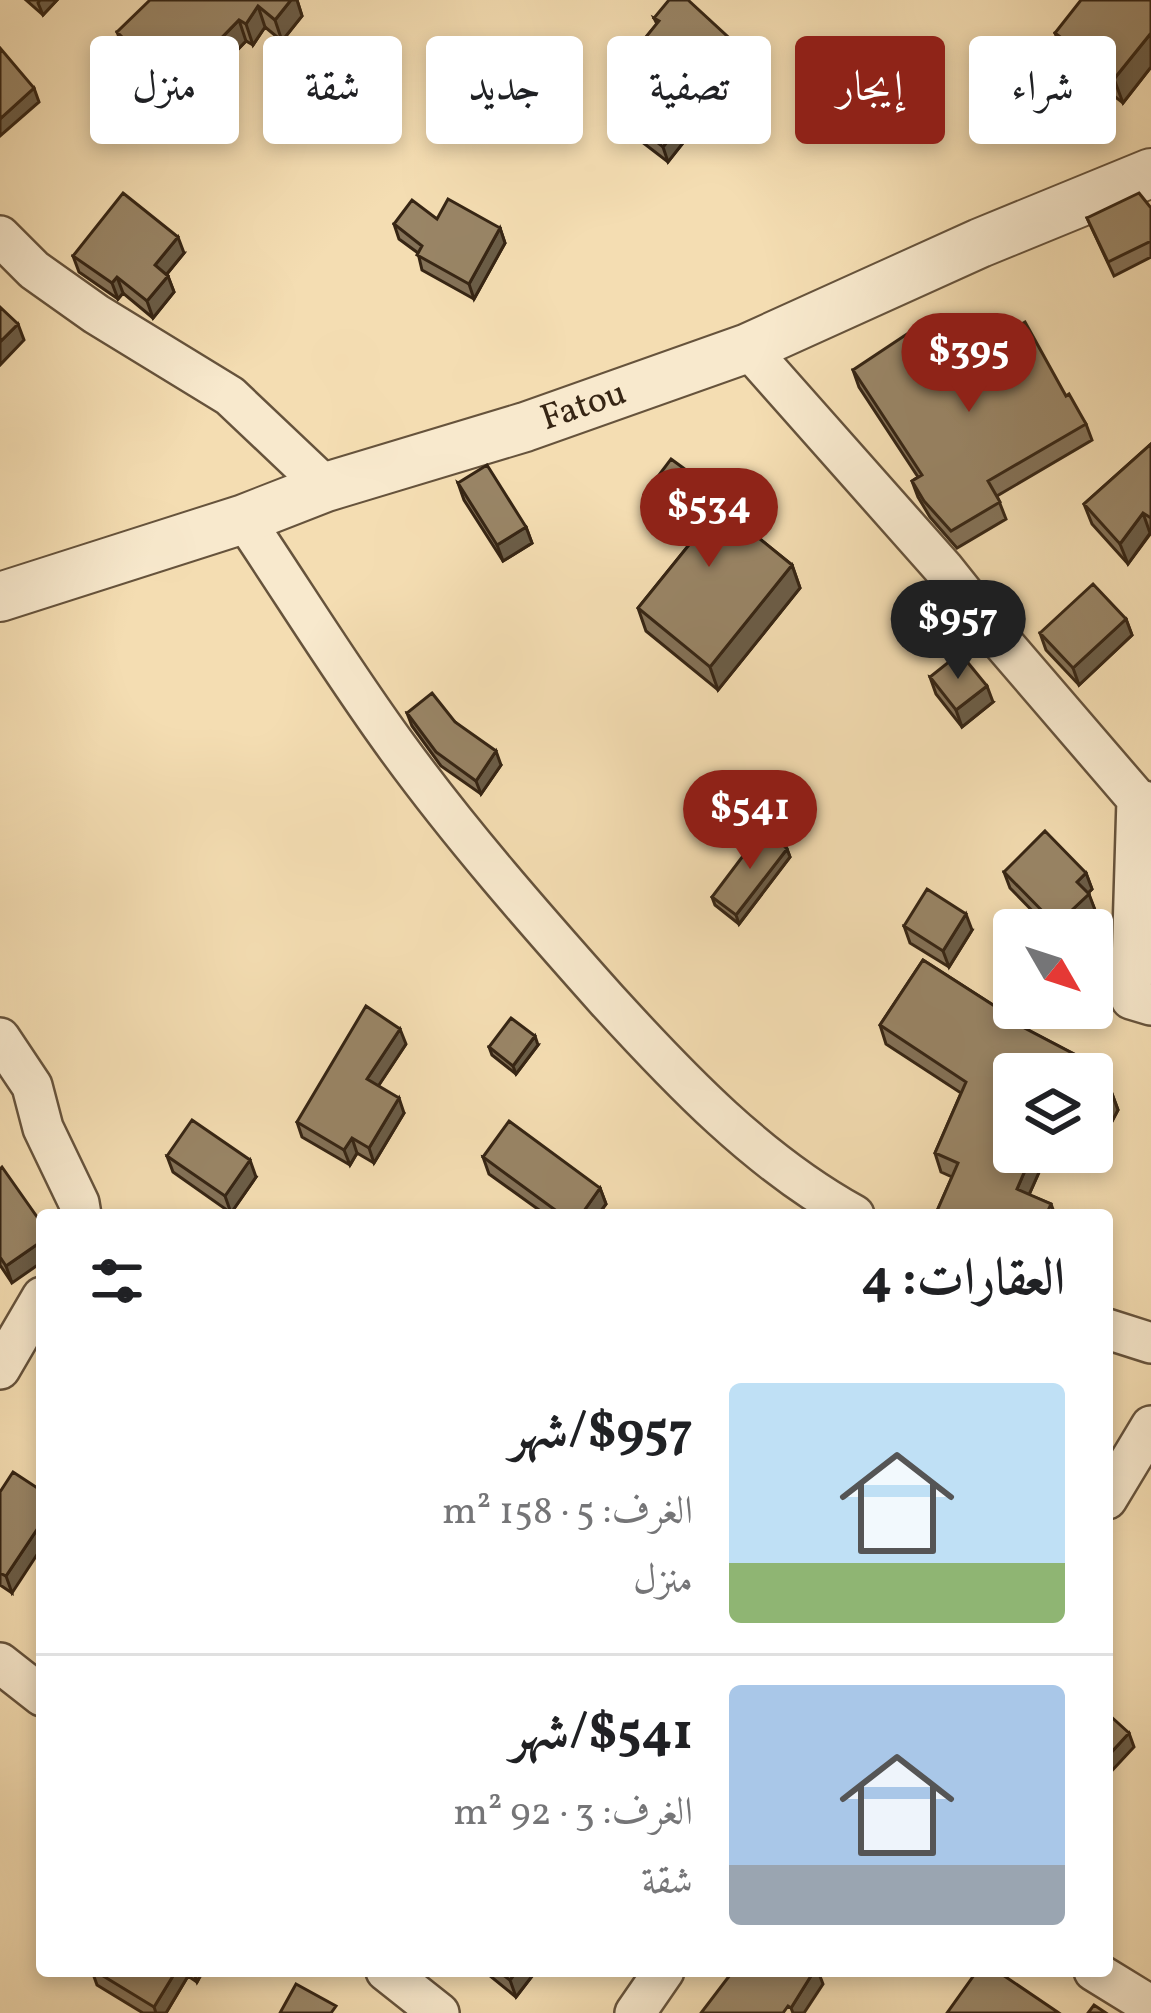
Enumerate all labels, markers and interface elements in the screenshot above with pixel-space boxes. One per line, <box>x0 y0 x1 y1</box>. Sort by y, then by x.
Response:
chip: منزل <box>90 36 239 144</box>
chip: شقة <box>263 36 402 144</box>
chip: جديد <box>426 36 583 144</box>
chip: تصفية <box>607 36 771 144</box>
chip: إيجار <box>795 36 945 144</box>
chip: شراء <box>969 36 1116 144</box>
pin: $395 <box>898 313 1040 415</box>
text: $395 <box>928 325 1010 379</box>
street label: Fatou <box>534 369 634 445</box>
pin: $534 <box>638 468 780 570</box>
text: $534 <box>667 480 751 534</box>
pin: $957 <box>887 580 1029 682</box>
text: $957 <box>918 592 998 646</box>
pin: $541 <box>679 770 821 872</box>
text: $541 <box>710 782 790 836</box>
north arrow <box>993 909 1113 1029</box>
map controls <box>993 909 1113 1173</box>
button: layers <box>993 1053 1113 1173</box>
text: العقارات: 4 <box>861 1245 1065 1316</box>
icon: filters <box>84 1248 150 1314</box>
text: $957/شهر <box>510 1398 693 1469</box>
icon: home <box>825 1431 969 1575</box>
text: الغرف: 5 · 158 m² <box>442 1486 693 1540</box>
text: منزل <box>633 1555 693 1609</box>
text: $541/شهر <box>511 1699 693 1770</box>
icon: home <box>825 1733 969 1877</box>
text: الغرف: 3 · 92 m² <box>454 1787 693 1841</box>
text: شقة <box>641 1856 693 1910</box>

